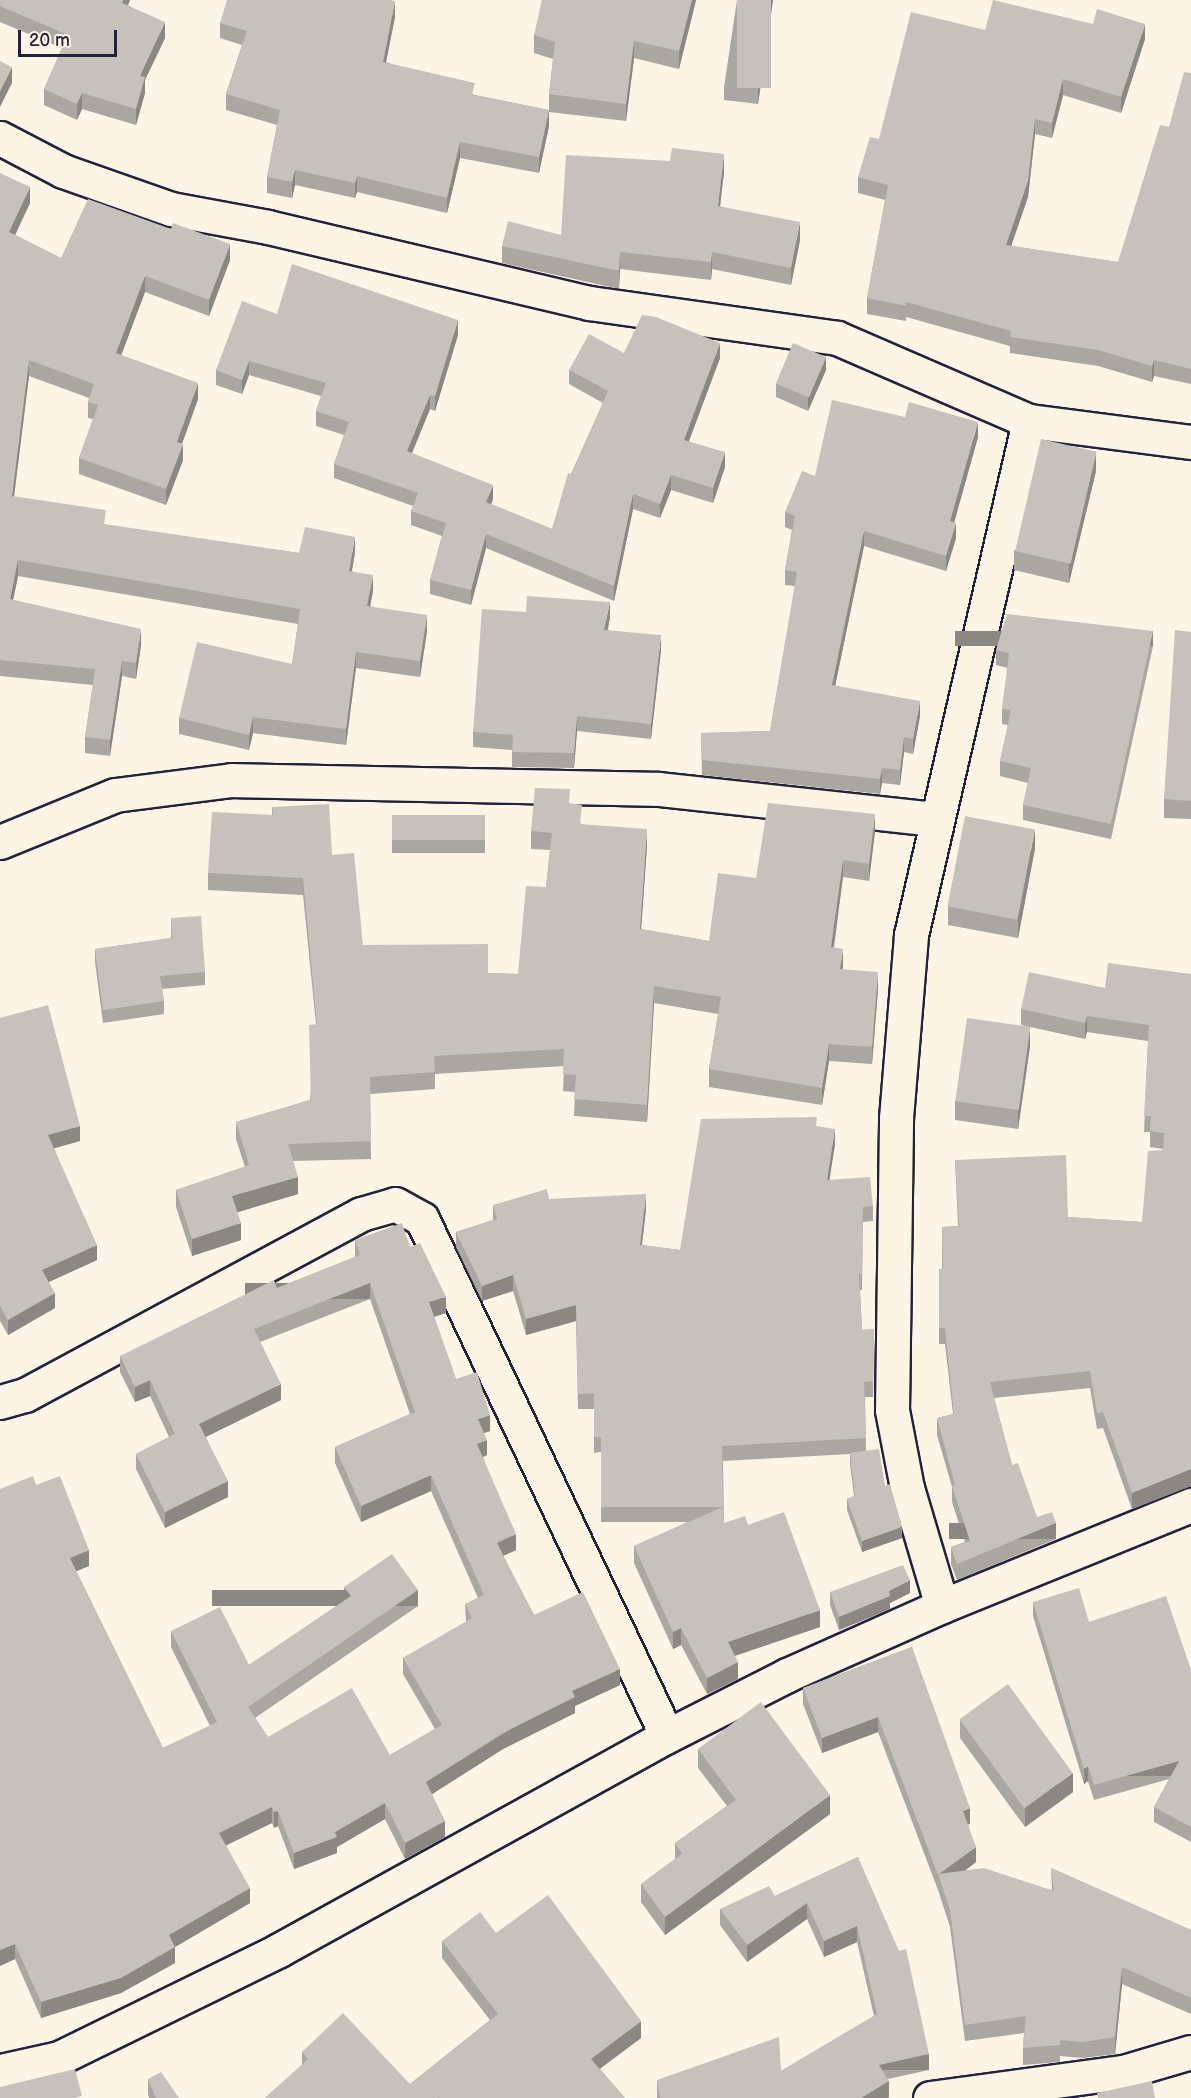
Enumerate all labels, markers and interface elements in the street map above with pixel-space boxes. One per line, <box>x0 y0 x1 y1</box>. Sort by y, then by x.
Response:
scale bar <box>21 18 120 56</box>
text: 20 m <box>29 30 70 51</box>

